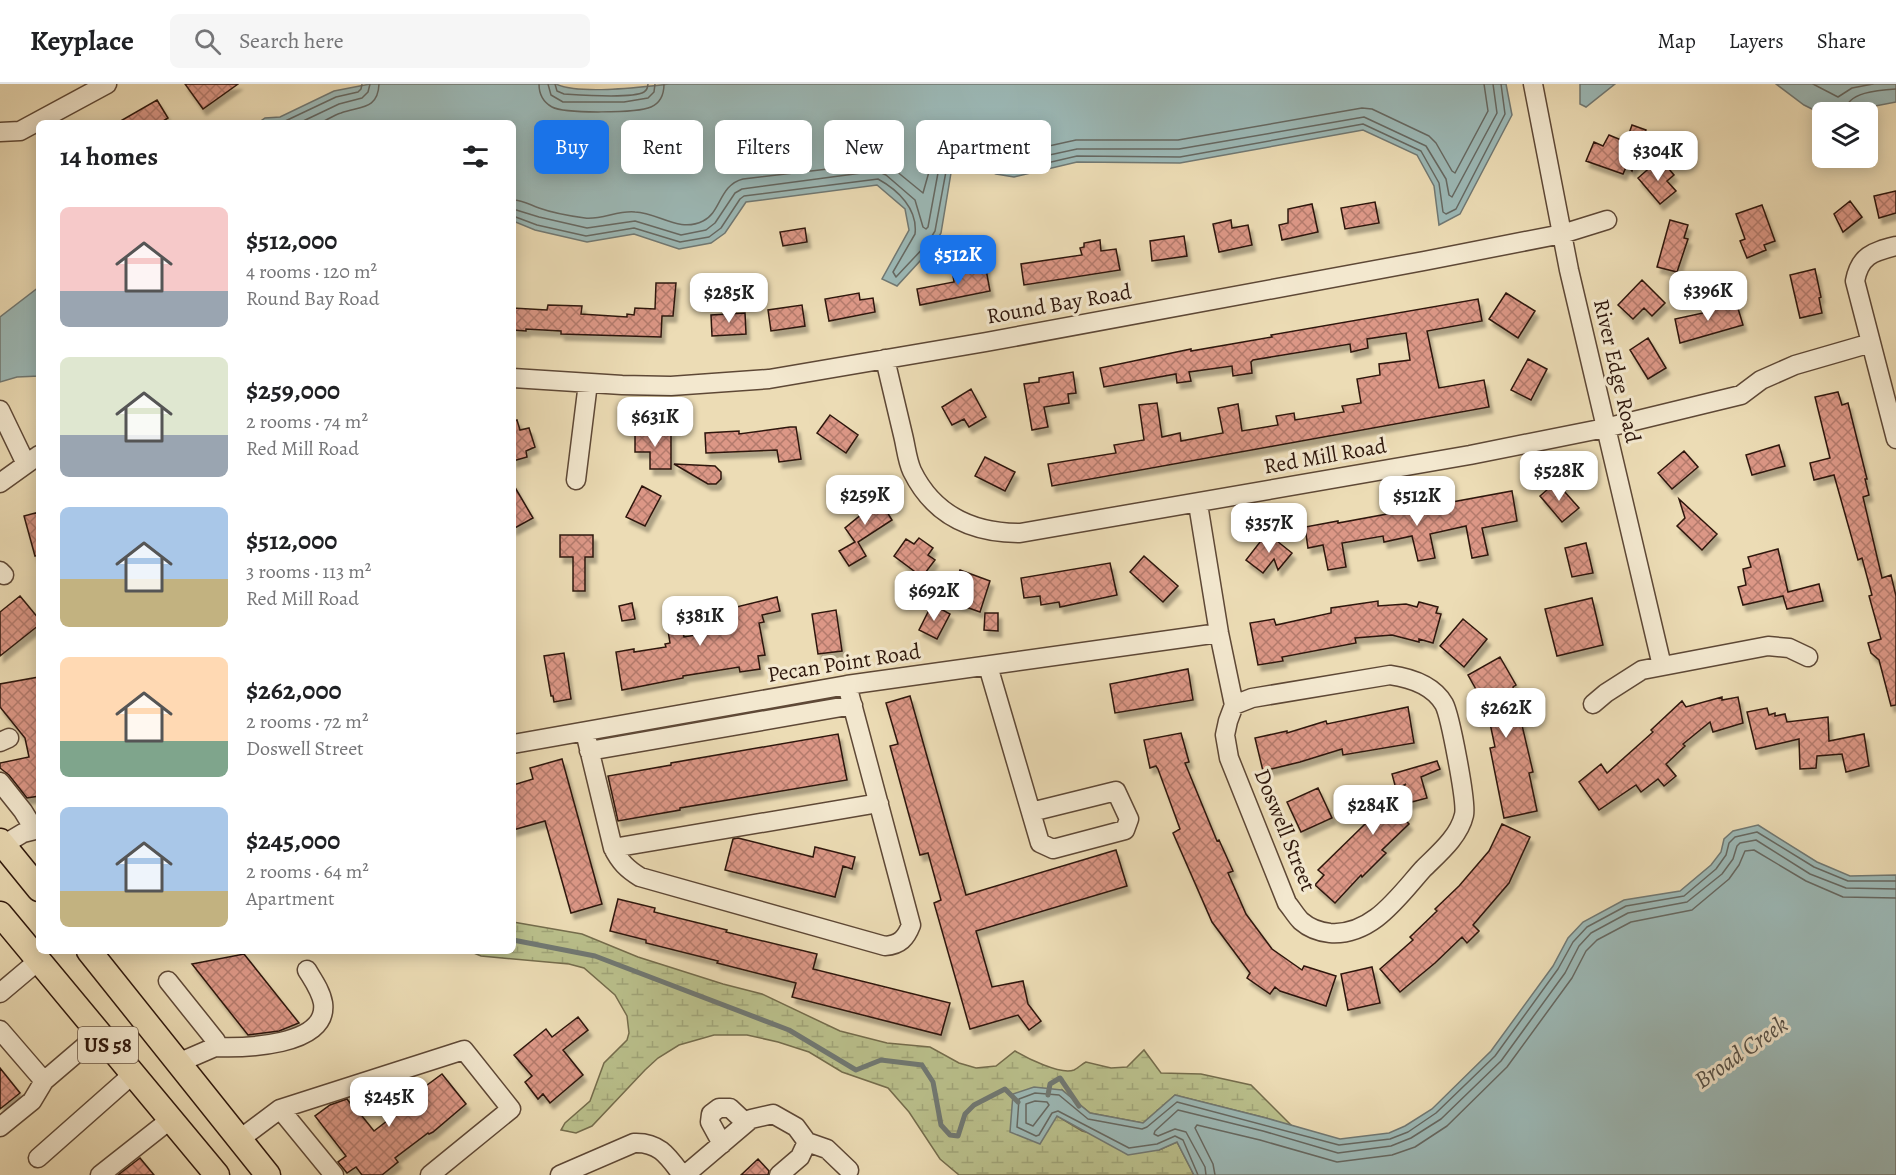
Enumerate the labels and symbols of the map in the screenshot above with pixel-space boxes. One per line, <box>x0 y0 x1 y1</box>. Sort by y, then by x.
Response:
pin: $304K <box>1616 131 1700 182</box>
pin: $512K <box>916 235 1000 286</box>
pin: $396K <box>1666 271 1750 322</box>
pin: $285K <box>687 273 771 324</box>
street label: Round Bay Road <box>984 276 1134 332</box>
street label: River Edge Road <box>1586 296 1648 446</box>
pin: $631K <box>613 397 697 448</box>
street label: Red Mill Road <box>1261 430 1389 482</box>
pin: $528K <box>1517 451 1601 502</box>
pin: $259K <box>823 475 907 526</box>
pin: $512K <box>1375 476 1459 527</box>
pin: $357K <box>1227 503 1311 554</box>
pin: $692K <box>892 571 976 622</box>
pin: $381K <box>658 596 742 647</box>
street label: Pecan Point Road <box>765 636 923 690</box>
pin: $262K <box>1464 688 1548 739</box>
street label: Doswell Street <box>1247 764 1323 896</box>
pin: $284K <box>1331 785 1415 836</box>
water label: Broad Creek <box>1688 1008 1794 1096</box>
road number: US 58 <box>78 1027 138 1063</box>
pin: $245K <box>347 1077 431 1128</box>

